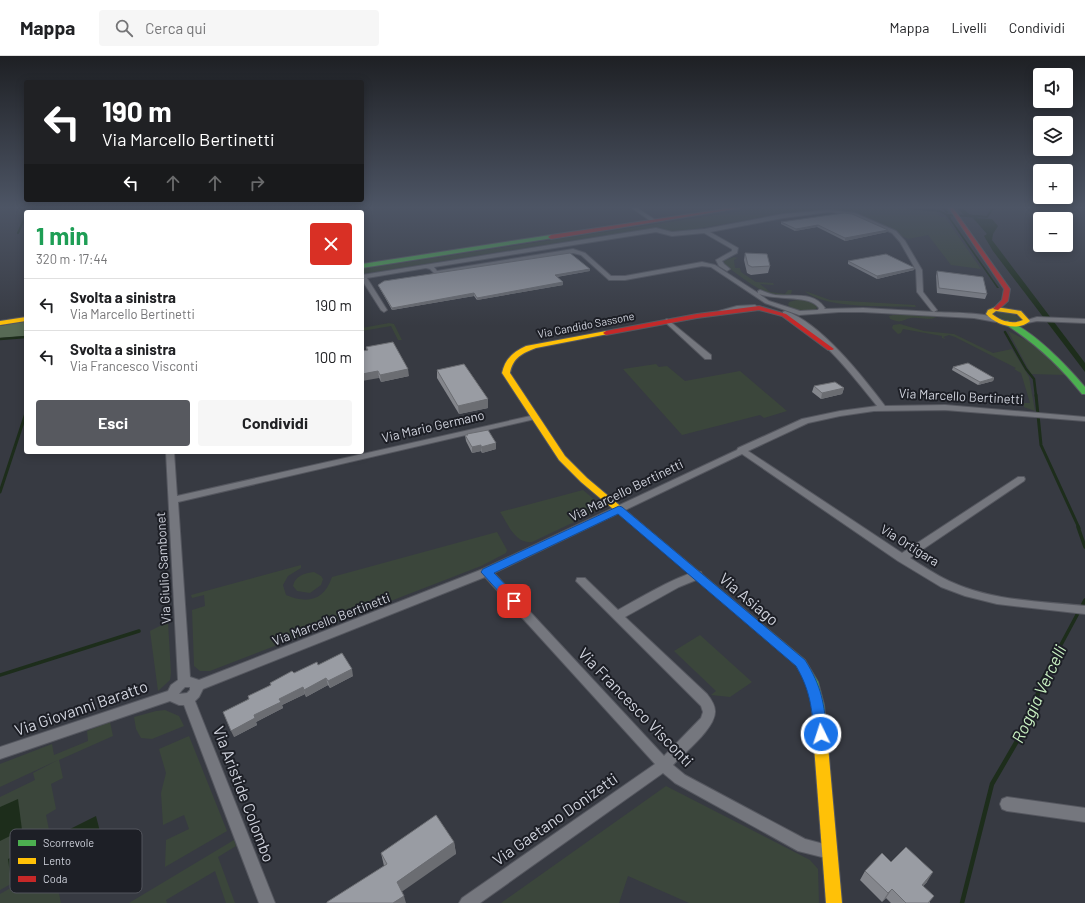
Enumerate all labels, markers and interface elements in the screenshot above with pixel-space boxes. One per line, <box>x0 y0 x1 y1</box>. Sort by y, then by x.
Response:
search box <box>99 10 379 46</box>
text: Mappa <box>20 16 75 39</box>
icon: search <box>113 17 135 39</box>
text: Cerca qui <box>145 19 206 37</box>
text: Mappa <box>890 19 929 36</box>
text: Livelli <box>951 19 987 36</box>
text: Condividi <box>1009 19 1065 36</box>
map controls <box>1033 68 1073 252</box>
button: sound <box>1033 68 1073 108</box>
text: 190 m <box>102 94 172 128</box>
icon: left <box>36 96 88 148</box>
button: layers <box>1033 116 1073 156</box>
text: Via Marcello Bertinetti <box>102 128 275 150</box>
button: + <box>1033 164 1073 204</box>
icon: left <box>120 172 142 194</box>
icon: ahead <box>162 172 184 194</box>
icon: ahead <box>204 172 226 194</box>
icon: right <box>246 172 268 194</box>
button: − <box>1033 212 1073 252</box>
text: 1 min <box>36 221 89 250</box>
button: close <box>310 223 352 265</box>
text: 320 m · 17:44 <box>36 251 108 267</box>
text: Svolta a sinistra <box>70 288 176 306</box>
icon: left <box>36 294 58 316</box>
text: 190 m <box>315 296 352 314</box>
text: Via Marcello Bertinetti <box>70 306 195 322</box>
street label: Via Candido Sassone <box>536 309 636 340</box>
text: Svolta a sinistra <box>70 340 176 358</box>
icon: left <box>36 346 58 368</box>
text: 100 m <box>314 348 352 366</box>
text: Via Francesco Visconti <box>70 358 198 374</box>
street label: Via Marcello Bertinetti <box>898 385 1024 407</box>
button: Esci <box>36 400 190 446</box>
button: Condividi <box>198 400 352 446</box>
street label: Via Mario Germano <box>380 406 486 446</box>
street label: Via Marcello Bertinetti <box>566 455 686 525</box>
street label: Via Giulio Sambonet <box>152 512 174 624</box>
street label: Via Ortigara <box>878 521 942 569</box>
street label: Via Asiago <box>716 568 783 629</box>
pin <box>497 584 531 618</box>
street label: Via Marcello Bertinetti <box>270 589 392 649</box>
icon: arrive <box>503 590 525 612</box>
water label: Roggia Vercelli <box>1007 641 1070 746</box>
street label: Via Francesco Visconti <box>575 643 698 770</box>
street label: Via Giovanni Baratto <box>12 676 150 739</box>
position arrow <box>800 713 842 755</box>
street label: Via Aristide Colombo <box>210 723 279 864</box>
street label: Via Gaetano Donizetti <box>489 768 621 869</box>
legend <box>10 829 142 893</box>
text: Scorrevole <box>43 836 94 849</box>
text: Lento <box>43 854 71 867</box>
text: Coda <box>43 872 67 885</box>

